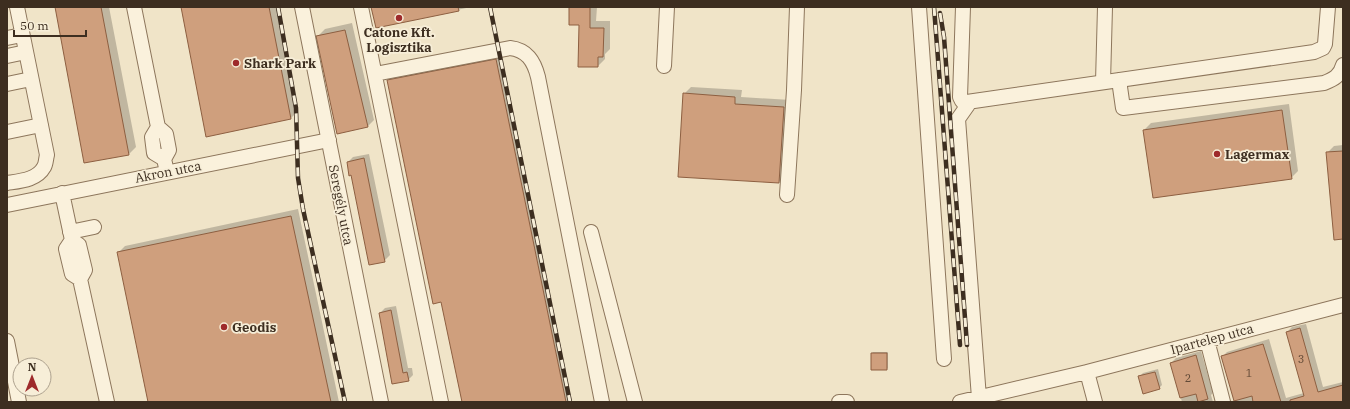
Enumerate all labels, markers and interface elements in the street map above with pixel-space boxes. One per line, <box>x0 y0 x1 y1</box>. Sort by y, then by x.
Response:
scale bar <box>14 12 86 38</box>
marker: Catone Kft. Logisztika <box>394 13 404 23</box>
text: 50 m <box>20 18 49 33</box>
place label: Catone Kft. Logisztika <box>363 24 435 56</box>
place label: Shark Park <box>244 55 317 72</box>
marker: Shark Park <box>231 58 241 68</box>
place label: Lagermax <box>1225 146 1290 163</box>
marker: Lagermax <box>1212 149 1222 159</box>
street label: Akron utca <box>133 157 203 187</box>
street label: Seregély utca <box>325 163 357 247</box>
place label: Geodis <box>232 319 277 336</box>
street label: Ipartelep utca <box>1169 320 1255 358</box>
marker: Geodis <box>219 322 229 332</box>
house number: 3 <box>1298 352 1304 366</box>
north arrow <box>12 357 52 397</box>
text: N <box>28 360 37 374</box>
house number: 1 <box>1246 366 1252 380</box>
house number: 2 <box>1185 371 1191 385</box>

